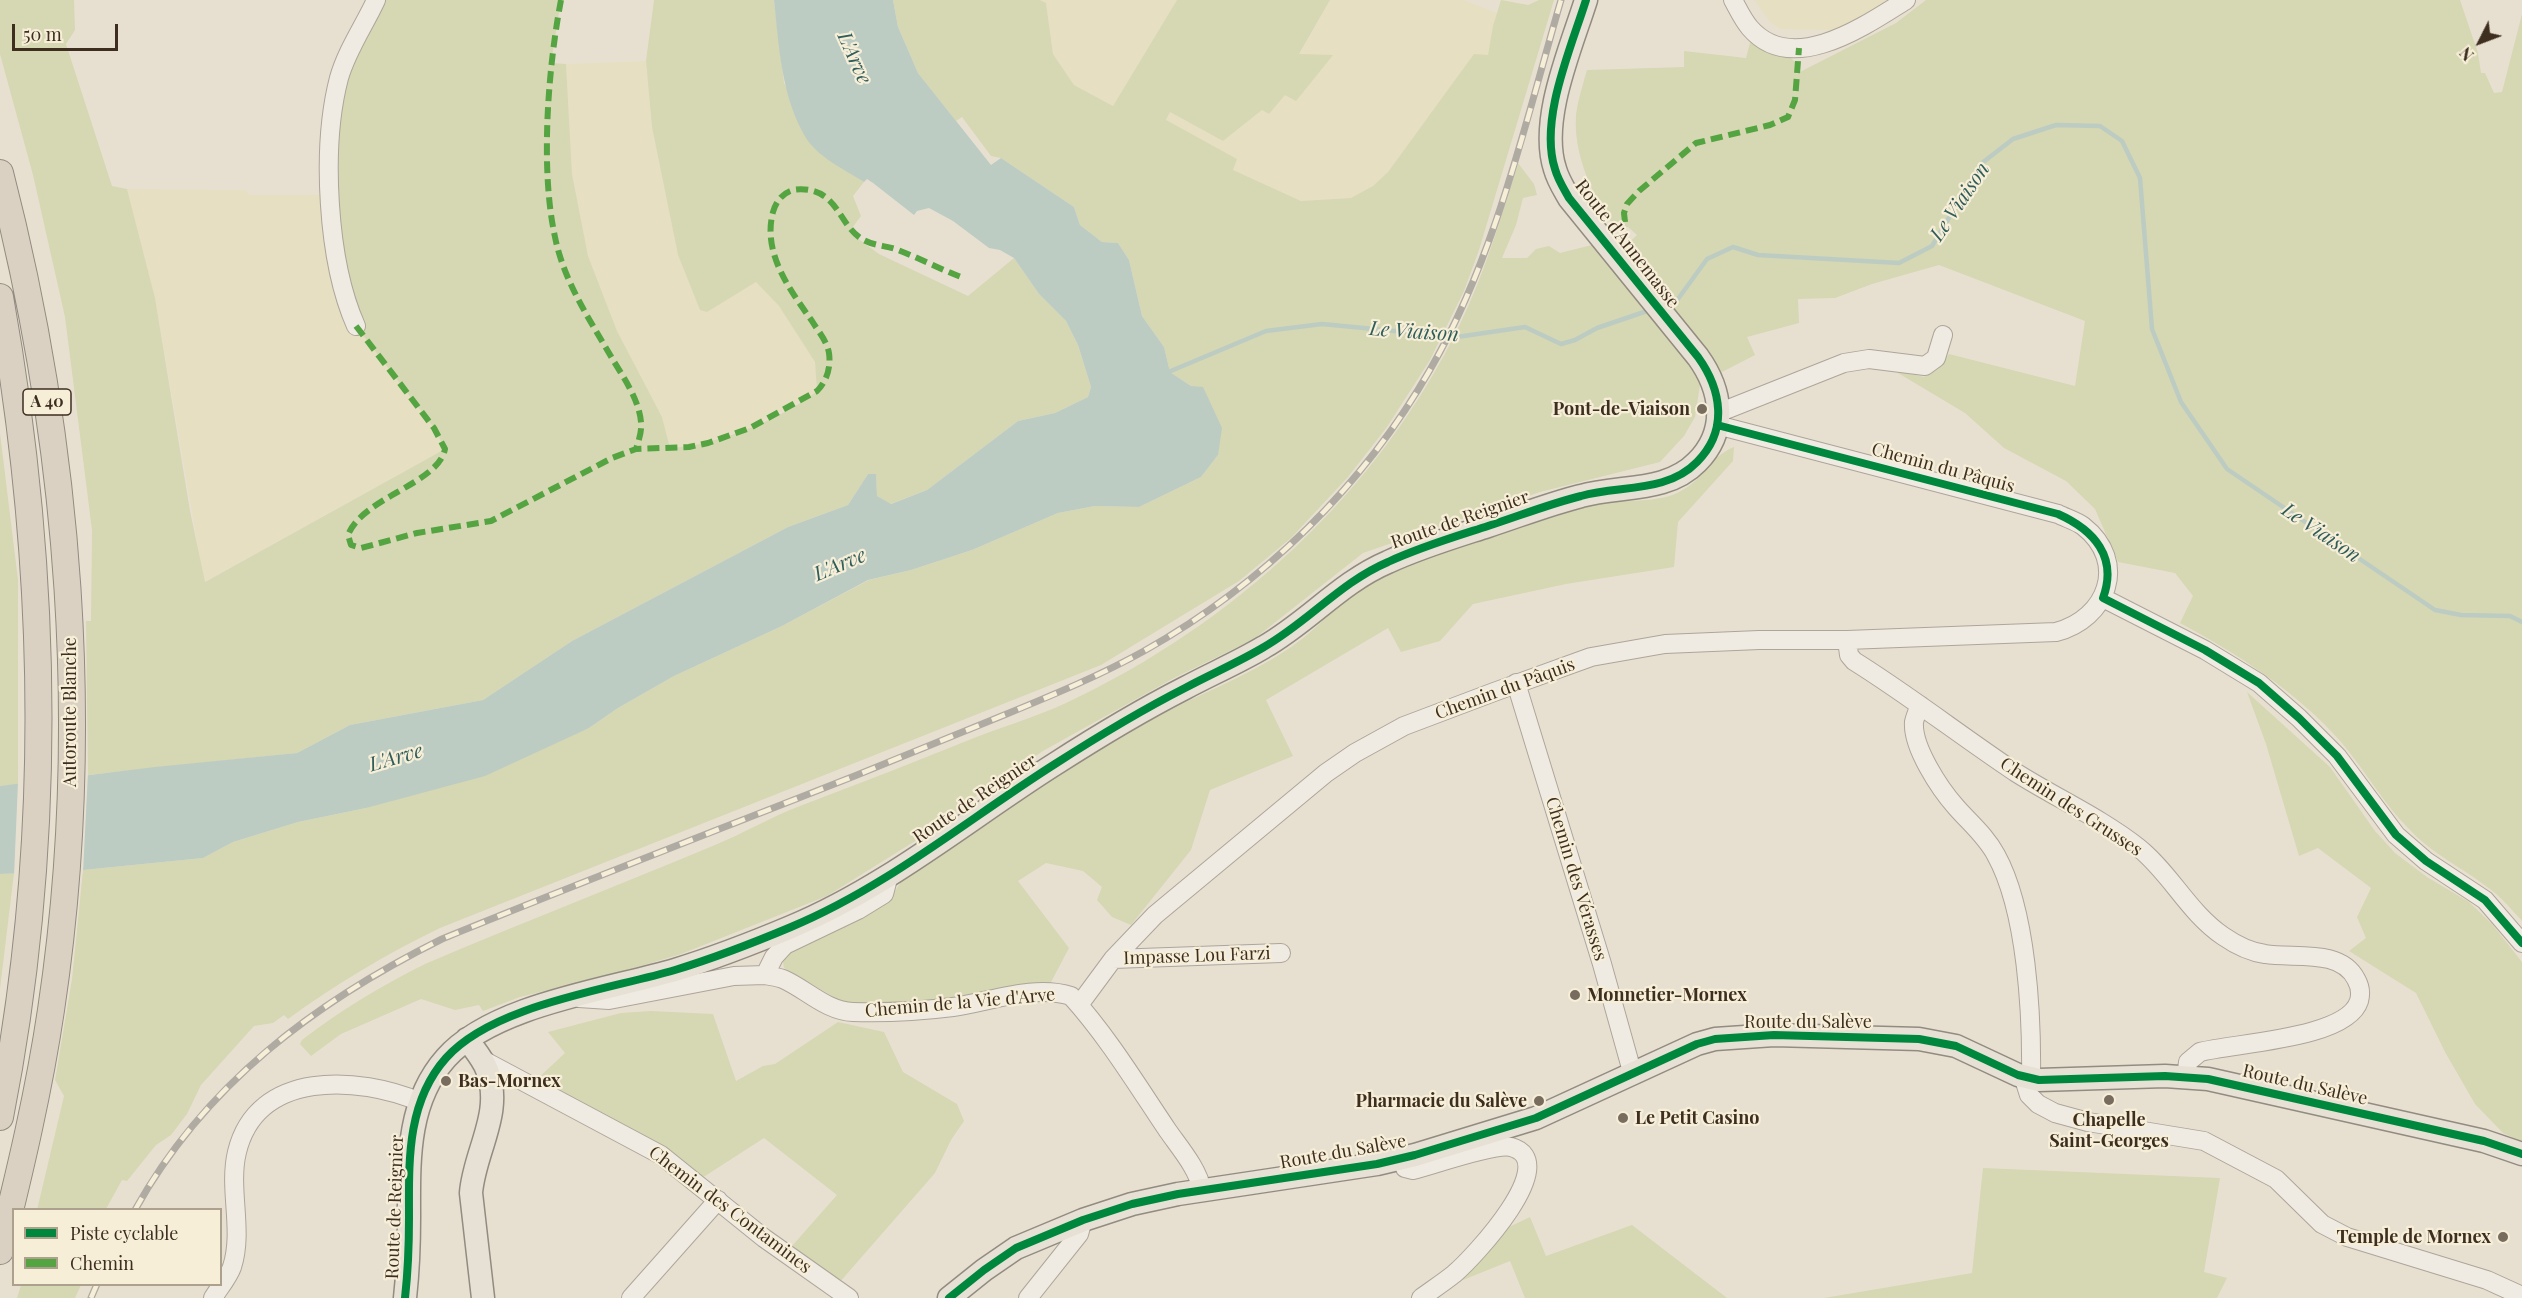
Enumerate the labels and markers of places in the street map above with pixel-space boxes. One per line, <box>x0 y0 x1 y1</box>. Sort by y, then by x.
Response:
place label: Pont-de-Viaison <box>1553 398 1690 420</box>
marker: Pont-de-Viaison <box>1695 402 1709 416</box>
place label: Monnetier-Mornex <box>1587 984 1747 1006</box>
marker: Monnetier-Mornex <box>1568 988 1582 1002</box>
place label: Bas-Mornex <box>458 1070 561 1092</box>
marker: Bas-Mornex <box>439 1074 453 1088</box>
place label: Pharmacie du Salève <box>1356 1090 1527 1112</box>
marker: Chapelle Saint-Georges <box>2102 1093 2116 1107</box>
marker: Pharmacie du Salève <box>1532 1094 1546 1108</box>
place label: Le Petit Casino <box>1635 1107 1759 1129</box>
place label: Chapelle Saint-Georges <box>2049 1109 2169 1152</box>
marker: Le Petit Casino <box>1616 1111 1630 1125</box>
place label: Temple de Mornex <box>2337 1226 2491 1248</box>
marker: Temple de Mornex <box>2496 1230 2510 1244</box>

